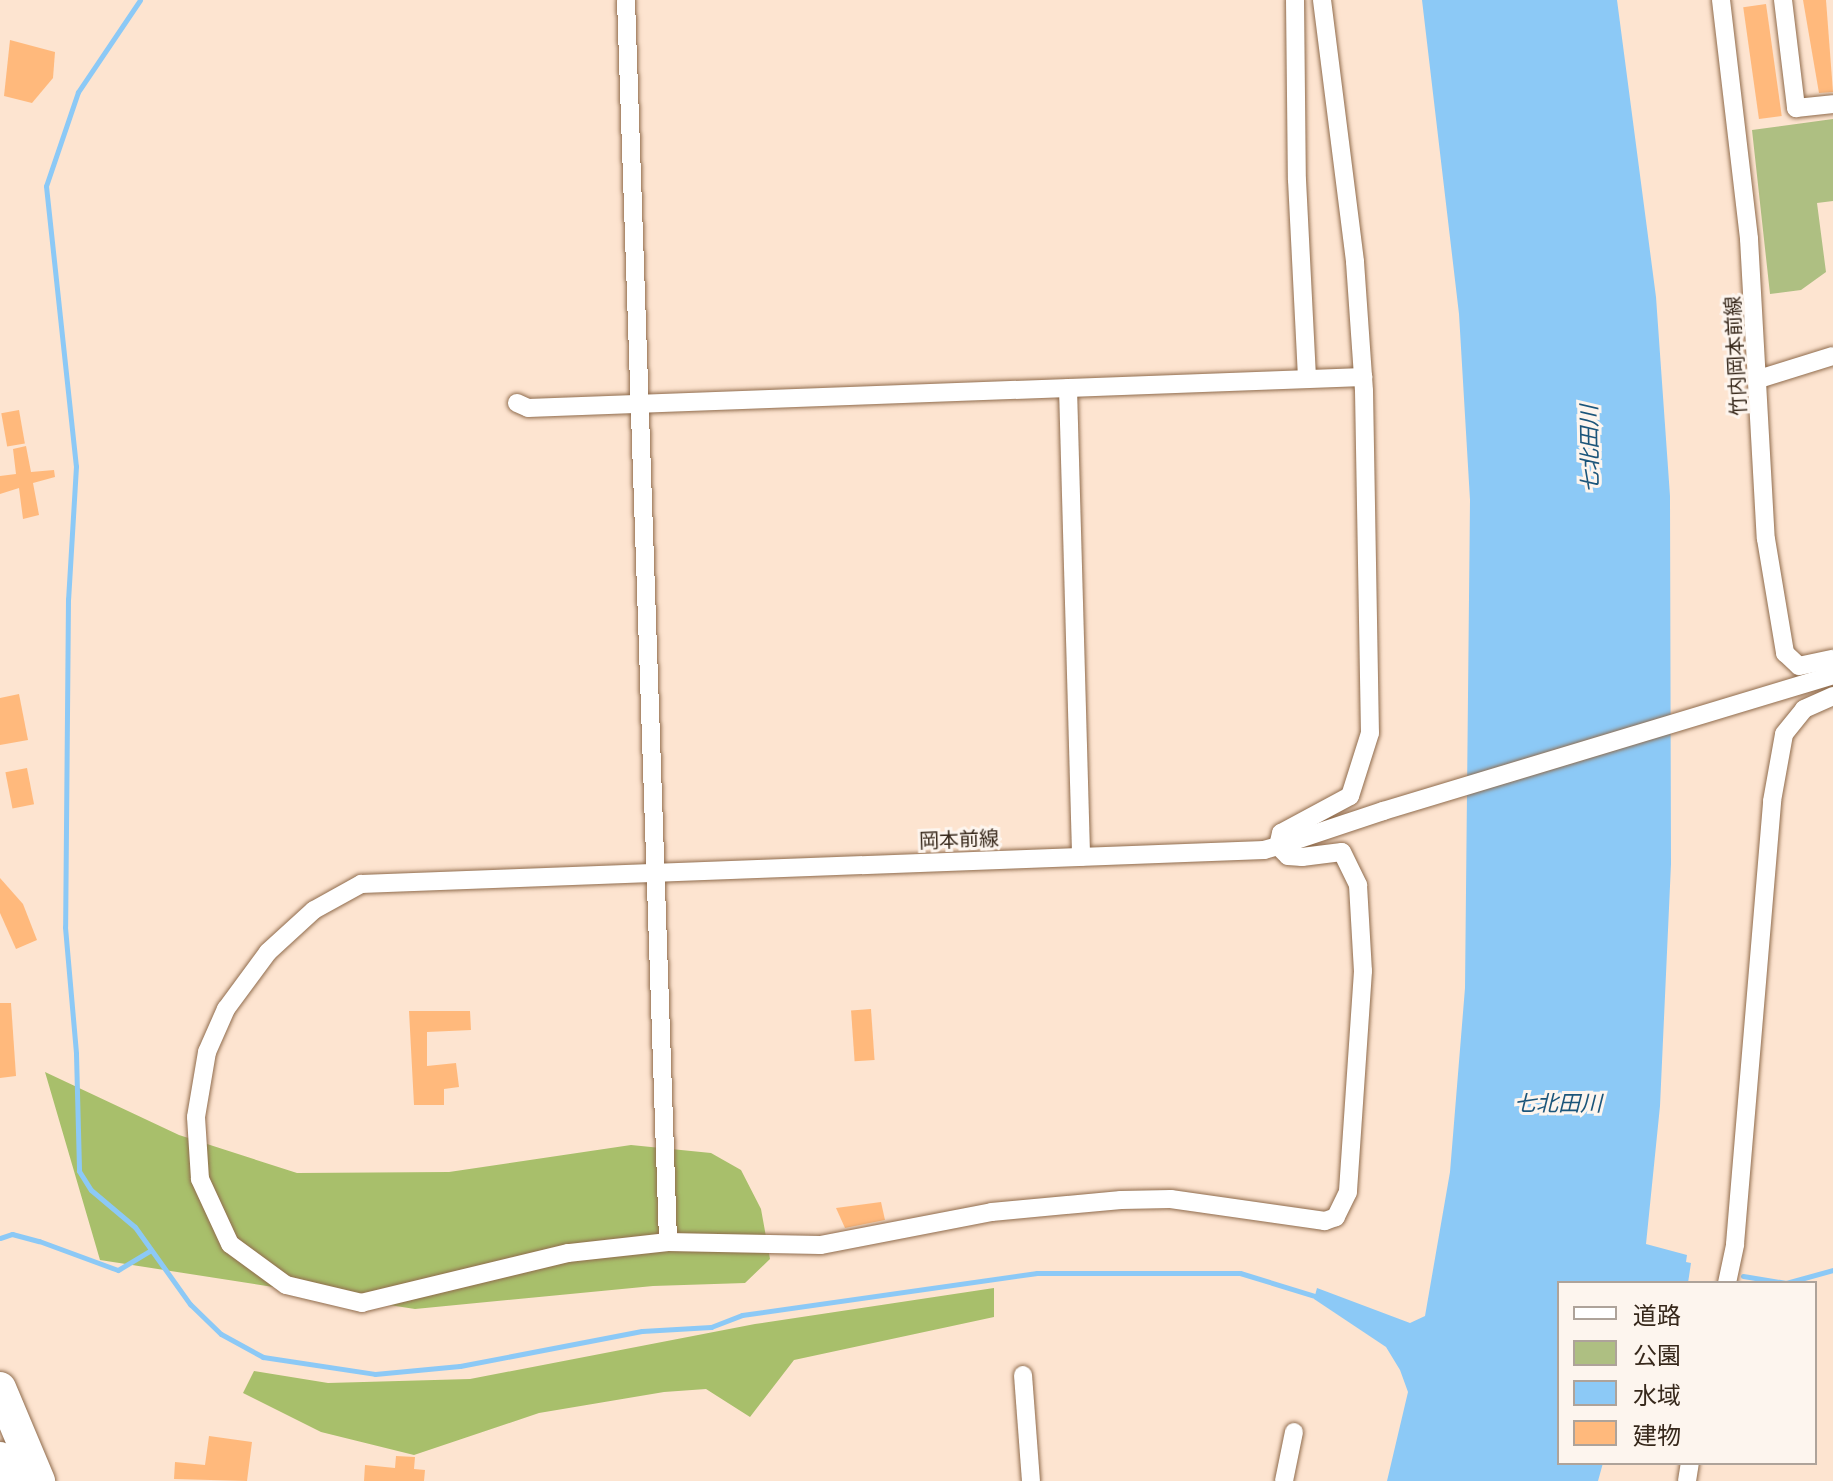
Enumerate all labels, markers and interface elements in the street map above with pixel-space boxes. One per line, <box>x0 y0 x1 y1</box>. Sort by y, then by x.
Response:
street label: 竹内岡本前線 <box>1720 295 1750 417</box>
water label: 七北田川 <box>1576 405 1604 493</box>
street label: 岡本前線 <box>919 826 999 852</box>
water label: 七北田川 <box>1514 1091 1602 1117</box>
legend <box>1557 1281 1817 1465</box>
text: 道路 <box>1633 1300 1681 1331</box>
text: 公園 <box>1633 1340 1681 1371</box>
text: 水域 <box>1633 1380 1681 1411</box>
text: 建物 <box>1633 1420 1681 1451</box>

